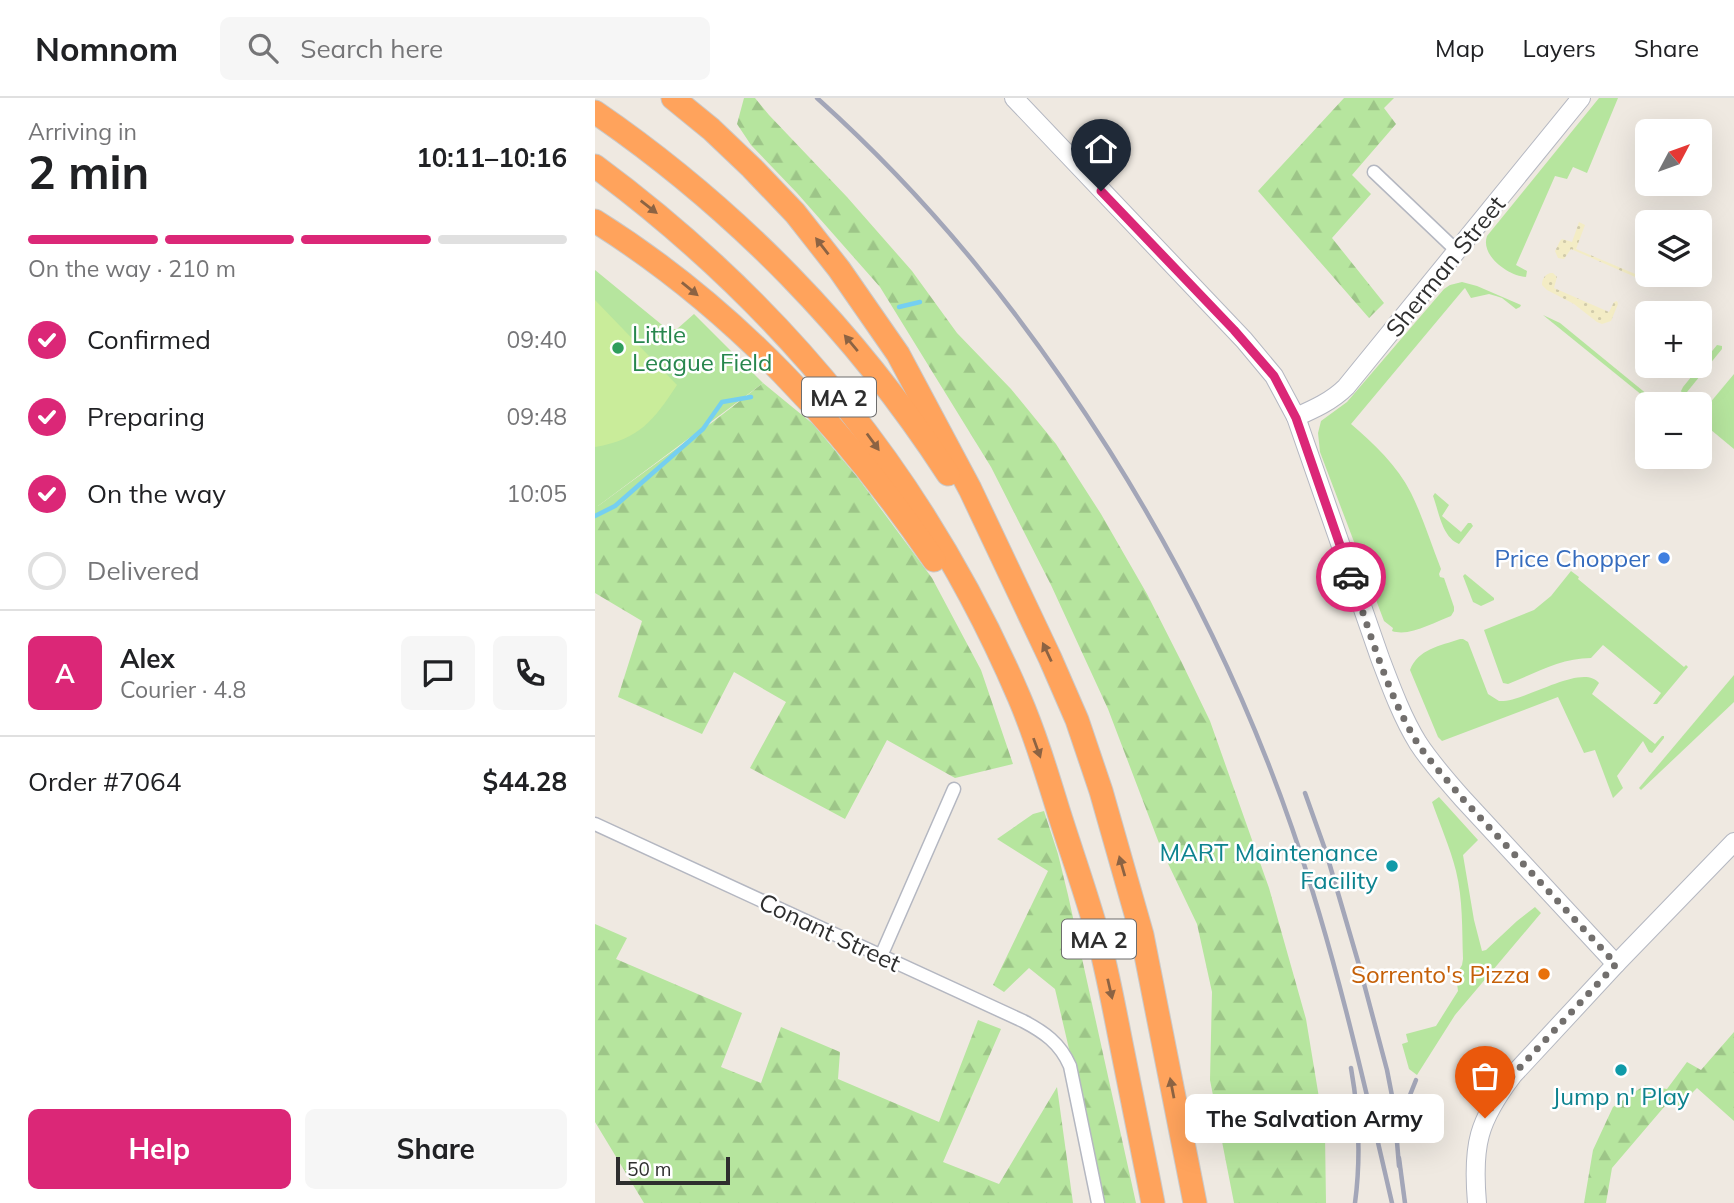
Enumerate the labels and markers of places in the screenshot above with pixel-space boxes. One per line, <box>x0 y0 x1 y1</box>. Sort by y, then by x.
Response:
pin <box>1071 119 1131 191</box>
place label: Little League Field <box>632 319 772 377</box>
marker: Little League Field <box>610 340 626 356</box>
place label: Price Chopper <box>1494 543 1650 573</box>
marker: Price Chopper <box>1656 550 1672 566</box>
place label: MART Maintenance Facility <box>1160 837 1378 895</box>
marker: MART Maintenance Facility <box>1384 858 1400 874</box>
place label: Sorrento's Pizza <box>1351 959 1530 989</box>
marker: Sorrento's Pizza <box>1536 966 1552 982</box>
pin <box>1455 1046 1515 1118</box>
marker: Jump n' Play <box>1613 1062 1629 1078</box>
place label: Jump n' Play <box>1552 1081 1690 1111</box>
callout: The Salvation Army <box>1184 1094 1443 1142</box>

